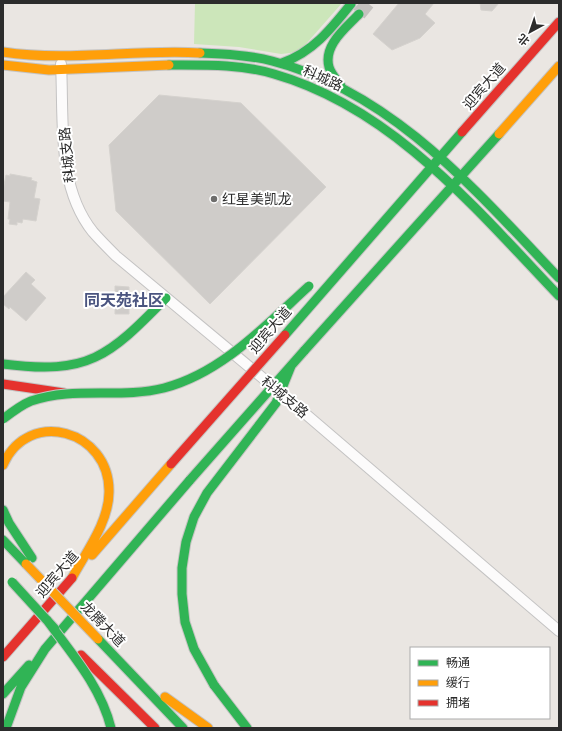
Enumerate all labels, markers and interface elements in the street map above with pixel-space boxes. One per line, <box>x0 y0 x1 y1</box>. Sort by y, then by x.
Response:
north arrow <box>510 12 550 52</box>
text: 北 <box>516 31 532 48</box>
street label: 迎宾大道 <box>460 60 508 112</box>
street label: 科城路 <box>301 62 345 94</box>
street label: 科城支路 <box>56 126 78 184</box>
place label: 红星美凯龙 <box>222 191 292 207</box>
marker: 红星美凯龙 <box>209 194 219 204</box>
district label: 同天苑社区 <box>84 291 164 310</box>
street label: 迎宾大道 <box>246 304 294 356</box>
street label: 科城支路 <box>258 373 312 421</box>
street label: 迎宾大道 <box>33 548 81 600</box>
street label: 龙腾大道 <box>78 598 128 650</box>
legend <box>410 647 550 719</box>
text: 畅通 <box>446 656 470 670</box>
text: 缓行 <box>446 676 470 690</box>
text: 拥堵 <box>446 696 470 710</box>

